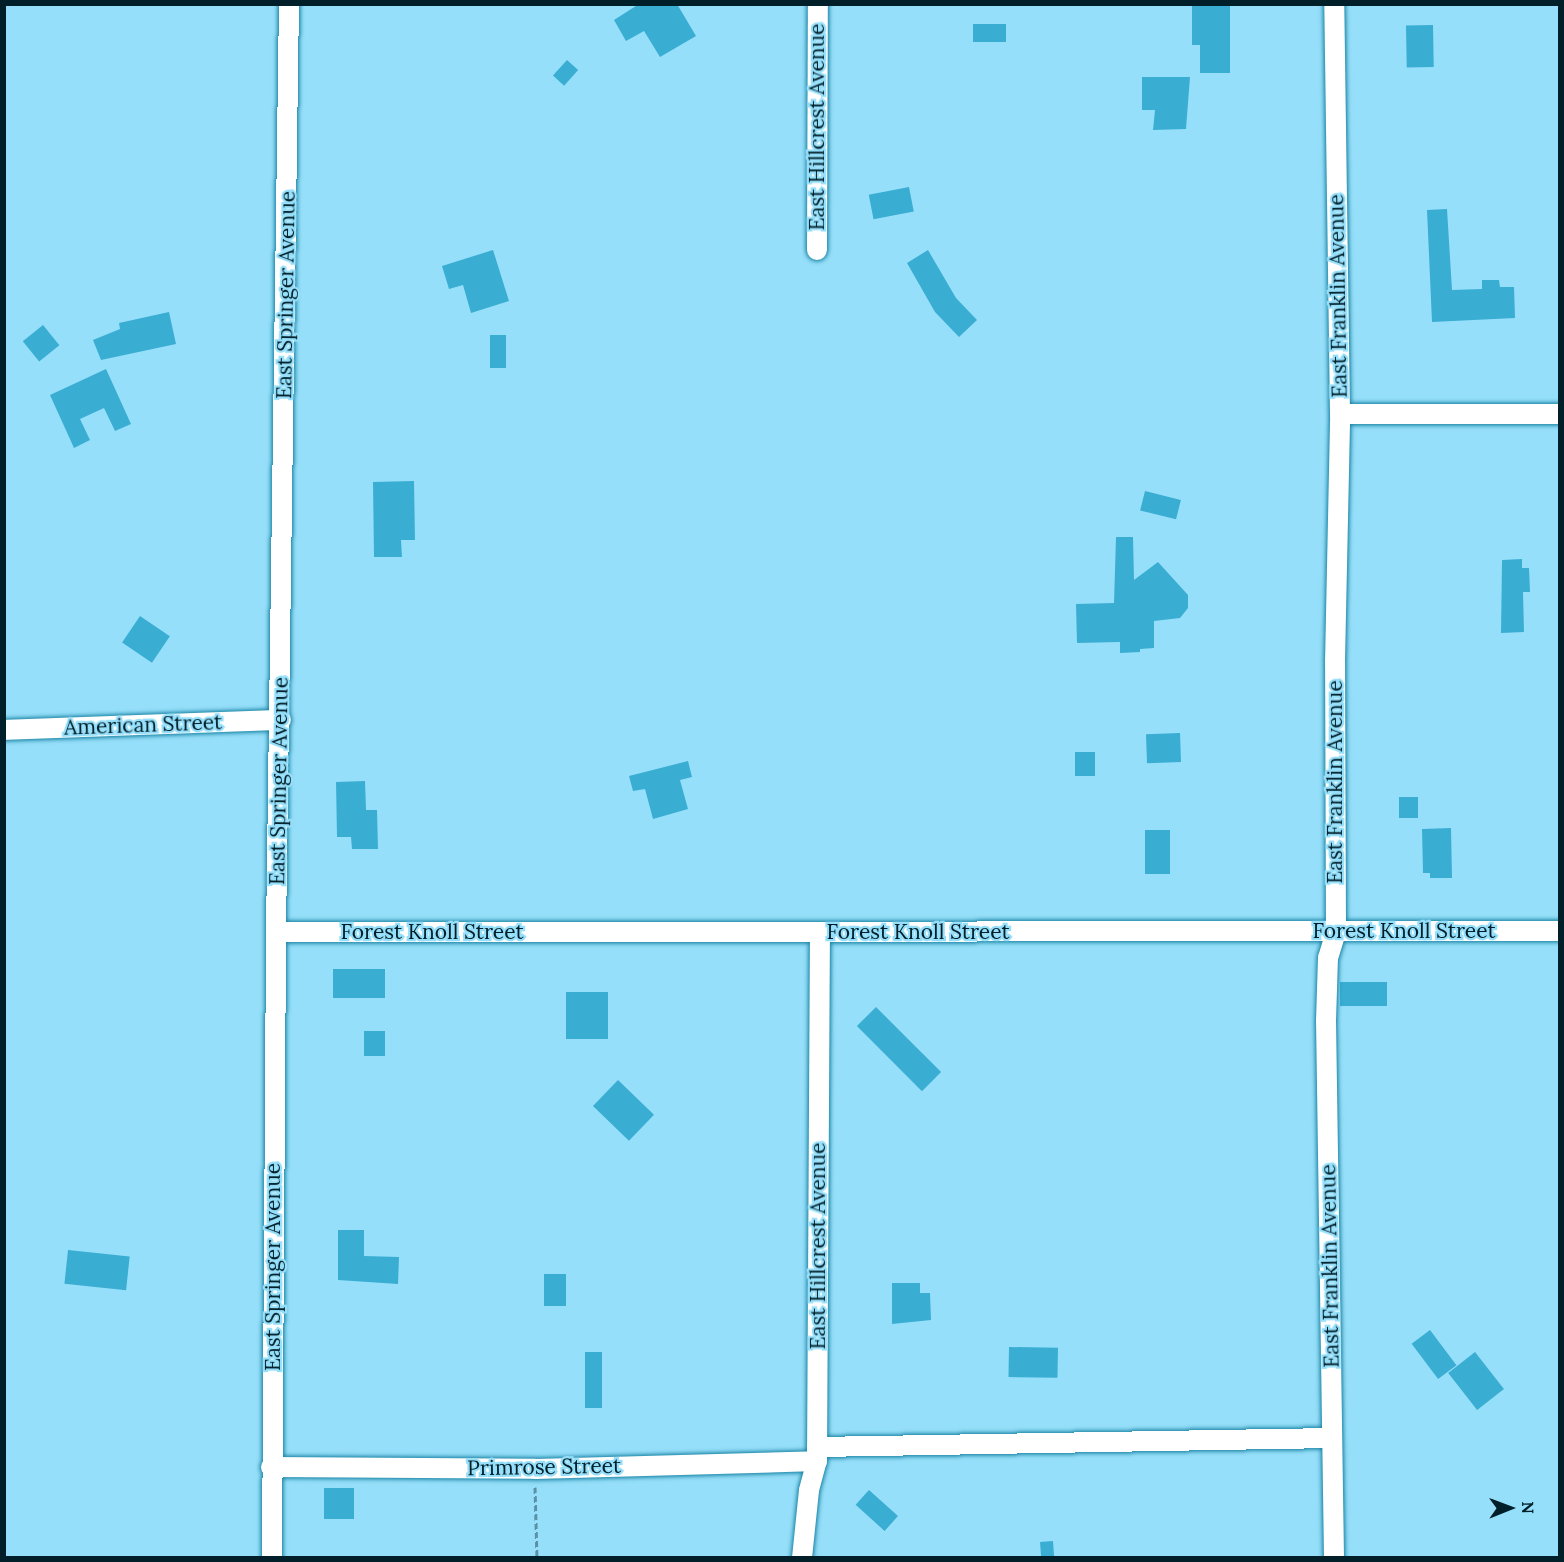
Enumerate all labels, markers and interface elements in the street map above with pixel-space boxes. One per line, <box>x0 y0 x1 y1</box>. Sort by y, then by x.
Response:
street label: East Hillcrest Avenue <box>804 24 830 230</box>
street label: East Springer Avenue <box>272 191 300 399</box>
street label: East Franklin Avenue <box>1324 194 1352 398</box>
street label: East Springer Avenue <box>265 677 293 885</box>
street label: East Franklin Avenue <box>1322 680 1348 884</box>
street label: American Street <box>64 710 222 740</box>
street label: Forest Knoll Street <box>1312 918 1496 944</box>
street label: Forest Knoll Street <box>340 919 524 945</box>
street label: Forest Knoll Street <box>826 919 1010 945</box>
street label: East Hillcrest Avenue <box>805 1143 831 1349</box>
street label: East Springer Avenue <box>260 1163 286 1371</box>
street label: East Franklin Avenue <box>1316 1164 1344 1368</box>
street label: Primrose Street <box>467 1453 621 1481</box>
north arrow <box>1480 1478 1540 1538</box>
text: N <box>1518 1501 1538 1514</box>

